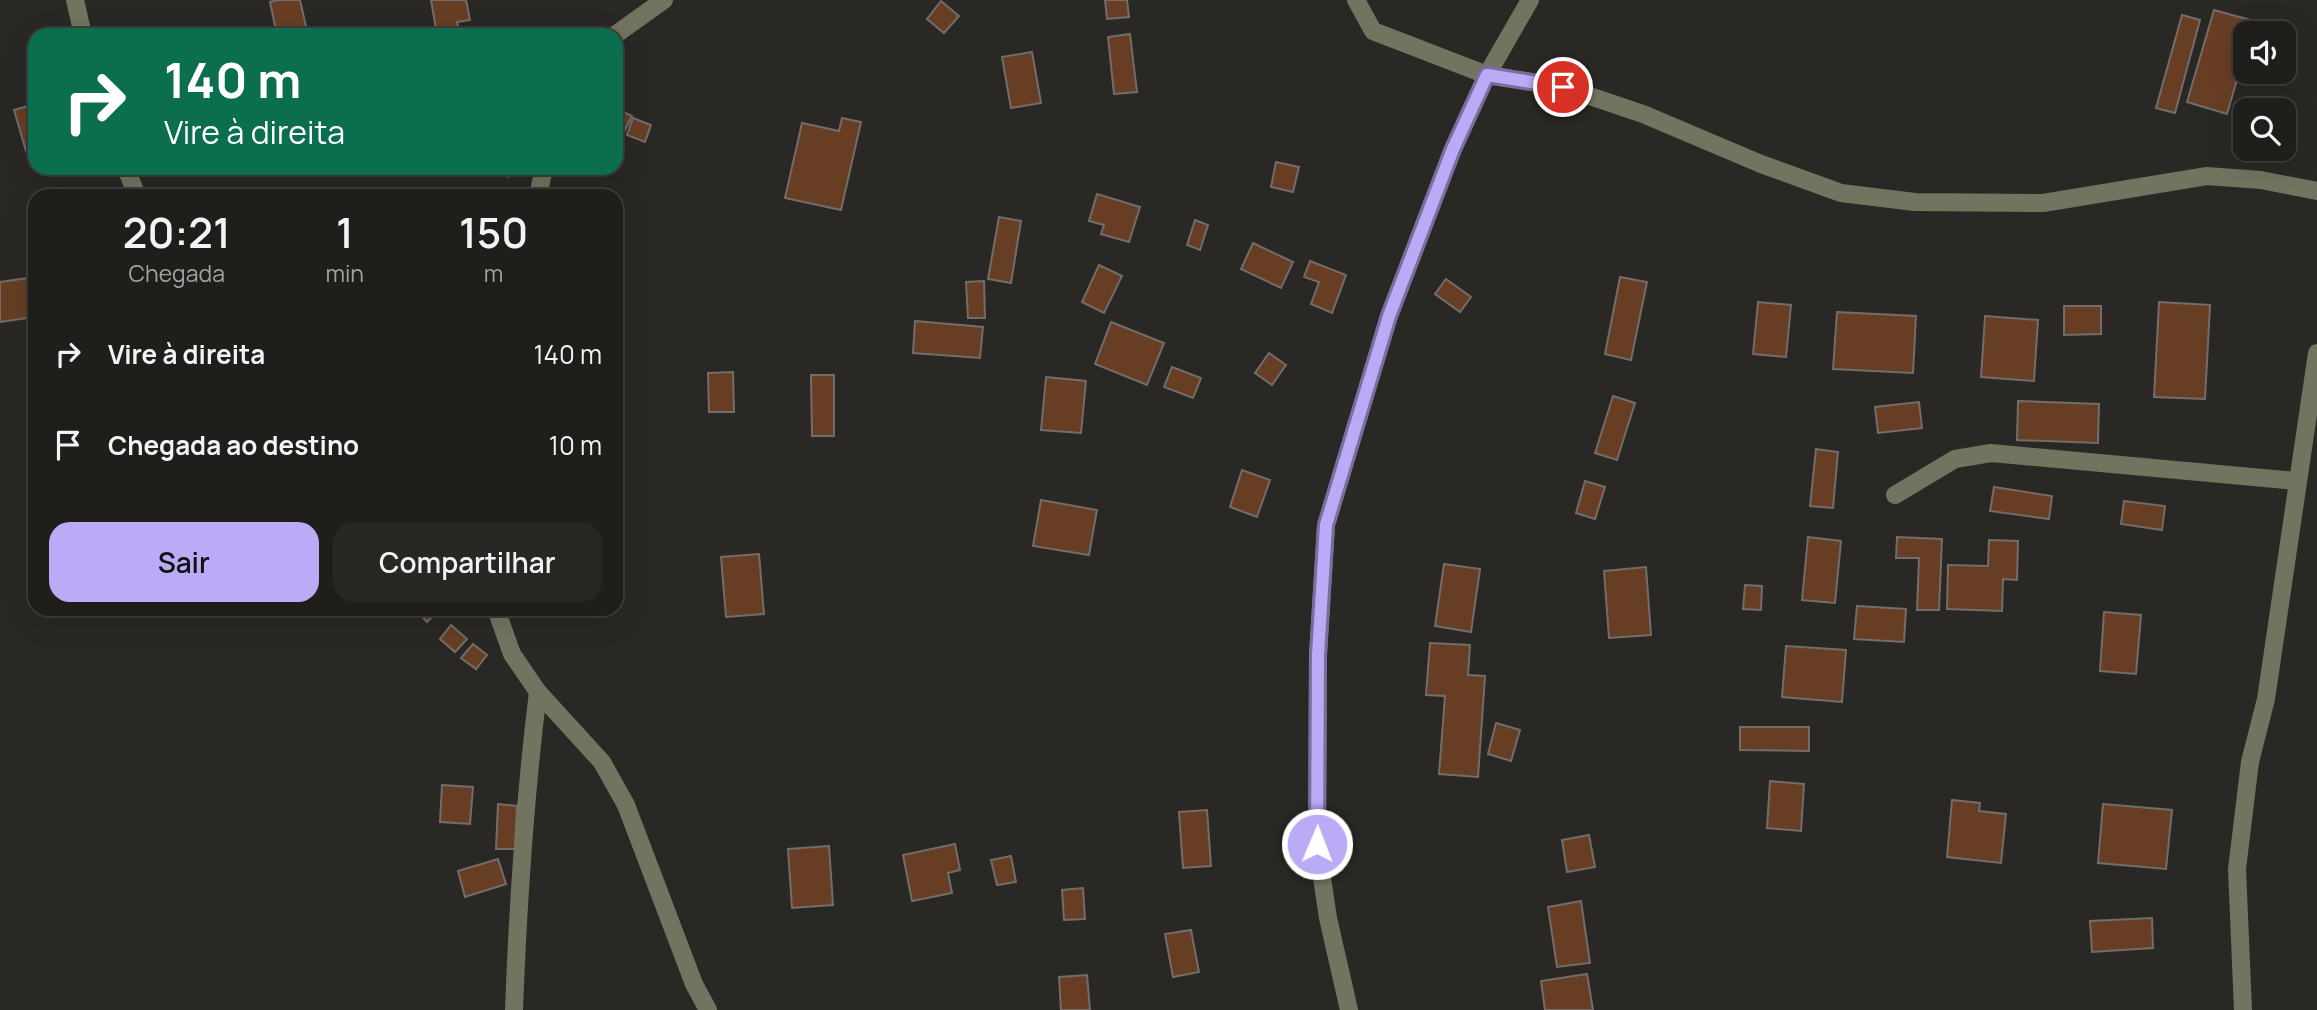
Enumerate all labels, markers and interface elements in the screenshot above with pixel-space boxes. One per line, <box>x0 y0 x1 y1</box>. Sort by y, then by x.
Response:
map controls <box>2233 21 2296 161</box>
button: sound <box>2233 21 2296 84</box>
text: 140 m <box>164 46 301 113</box>
icon: right <box>49 56 140 147</box>
pin <box>1533 57 1593 117</box>
icon: arrive <box>1544 68 1582 106</box>
button: search <box>2233 98 2296 161</box>
text: Vire à direita <box>164 110 345 154</box>
text: 20:21 <box>123 203 231 261</box>
text: 1 <box>336 203 354 261</box>
text: 150 <box>459 203 528 261</box>
text: Chegada <box>129 257 225 289</box>
text: min <box>326 257 364 289</box>
text: m <box>484 257 503 289</box>
icon: right <box>49 335 87 373</box>
text: Vire à direita <box>108 336 265 372</box>
text: 140 m <box>533 336 602 372</box>
icon: arrive <box>49 426 87 464</box>
text: Chegada ao destino <box>108 427 359 463</box>
text: 10 m <box>549 427 602 463</box>
button: Sair <box>49 522 319 602</box>
button: Compartilhar <box>333 522 602 602</box>
position arrow <box>1280 807 1354 881</box>

